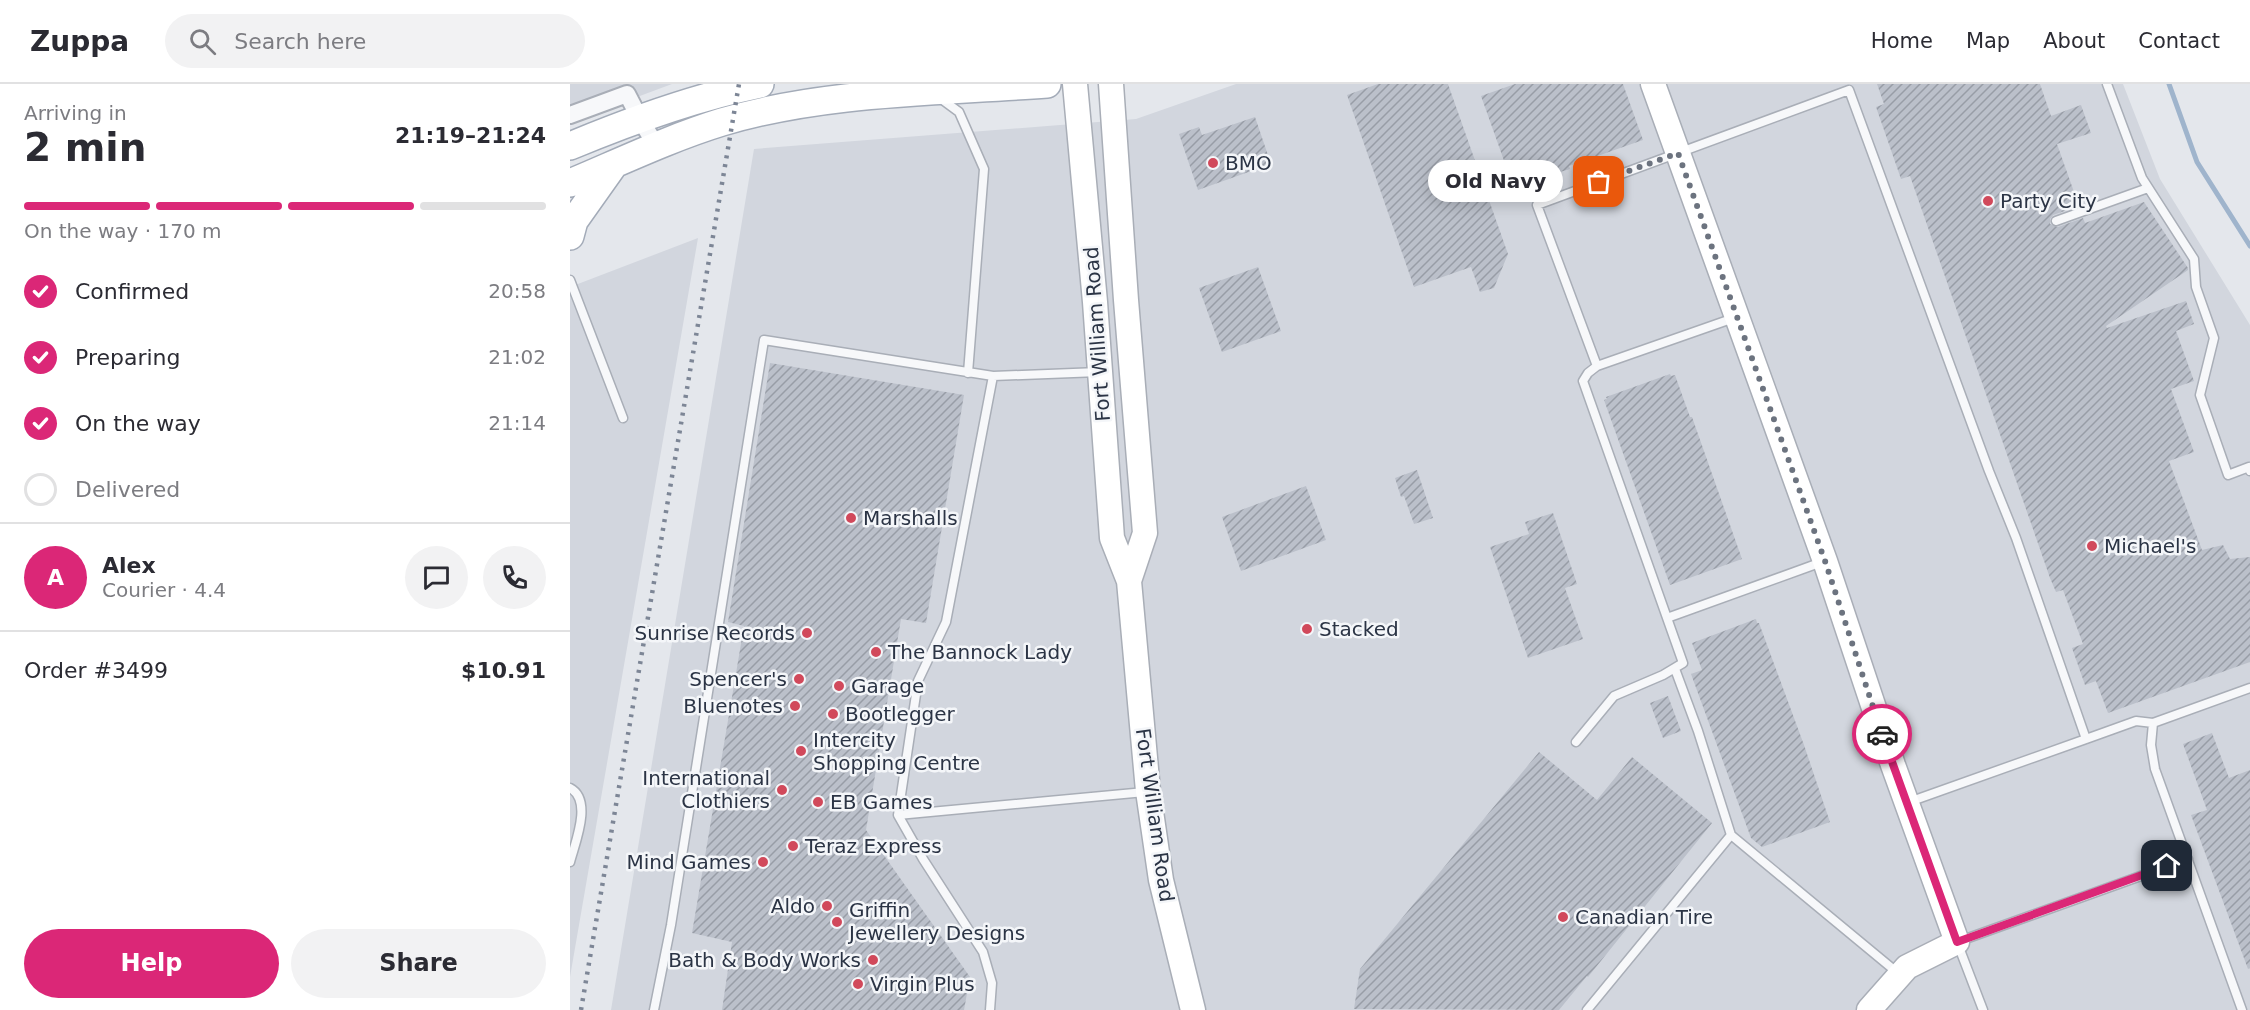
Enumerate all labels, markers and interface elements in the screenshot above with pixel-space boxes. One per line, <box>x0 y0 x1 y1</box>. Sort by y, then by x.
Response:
search box <box>165 14 585 68</box>
text: Zuppa <box>30 25 129 58</box>
icon: search <box>186 25 219 58</box>
text: Search here <box>234 29 366 54</box>
text: Home <box>1871 29 1933 53</box>
text: Map <box>1966 29 2010 53</box>
text: About <box>2043 29 2105 53</box>
text: Contact <box>2138 29 2220 53</box>
text: Arriving in <box>24 101 127 125</box>
text: 21:19–21:24 <box>395 123 546 148</box>
text: 2 min <box>24 125 146 170</box>
place label: BMO <box>1225 151 1272 175</box>
marker: BMO <box>1206 156 1220 170</box>
pin <box>1573 156 1624 207</box>
callout: Old Navy <box>1428 161 1563 203</box>
icon: bag <box>1582 165 1615 198</box>
text: Old Navy <box>1445 169 1546 193</box>
place label: Party City <box>2000 189 2097 213</box>
marker: Party City <box>1981 194 1995 208</box>
text: On the way · 170 m <box>24 219 222 243</box>
street label: Fort William Road <box>1079 246 1115 422</box>
icon: check <box>24 275 57 308</box>
text: Confirmed <box>75 279 189 304</box>
text: 20:58 <box>488 279 546 303</box>
icon: check <box>24 341 57 374</box>
text: Preparing <box>75 345 181 370</box>
text: 21:02 <box>488 345 546 369</box>
icon: check <box>24 407 57 440</box>
text: On the way <box>75 411 201 436</box>
text: 21:14 <box>488 411 546 435</box>
text: Delivered <box>75 477 180 502</box>
place label: Marshalls <box>863 506 958 530</box>
marker: Marshalls <box>844 511 858 525</box>
place label: Michael's <box>2104 534 2197 558</box>
marker: Michael's <box>2085 539 2099 553</box>
button: chat <box>405 546 468 609</box>
button: phone <box>483 546 546 609</box>
text: Alex <box>102 553 156 578</box>
text: A <box>47 565 64 590</box>
text: Courier · 4.4 <box>102 578 226 602</box>
place label: Stacked <box>1319 617 1399 641</box>
place label: Sunrise Records <box>635 621 795 645</box>
marker: Stacked <box>1300 622 1314 636</box>
marker: Sunrise Records <box>800 626 814 640</box>
place label: The Bannock Lady <box>887 640 1072 664</box>
marker: The Bannock Lady <box>869 645 883 659</box>
text: Order #3499 <box>24 658 168 683</box>
text: $10.91 <box>461 658 546 683</box>
place label: Spencer's <box>689 667 787 691</box>
marker: Spencer's <box>792 672 806 686</box>
place label: Garage <box>851 674 924 698</box>
marker: Garage <box>832 679 846 693</box>
place label: Bluenotes <box>683 694 783 718</box>
marker: Bluenotes <box>788 699 802 713</box>
place label: Bootlegger <box>845 702 956 726</box>
courier <box>1852 704 1912 764</box>
marker: Bootlegger <box>826 707 840 721</box>
icon: car <box>1866 718 1899 751</box>
street label: Fort William Road <box>1131 727 1179 903</box>
place label: Intercity Shopping Centre <box>813 728 980 775</box>
marker: Intercity Shopping Centre <box>794 744 808 758</box>
place label: International Clothiers <box>642 766 770 813</box>
marker: International Clothiers <box>775 783 789 797</box>
place label: EB Games <box>830 790 933 814</box>
marker: EB Games <box>811 795 825 809</box>
place label: Teraz Express <box>804 834 942 858</box>
marker: Teraz Express <box>786 839 800 853</box>
pin <box>2141 840 2192 891</box>
icon: home <box>2150 849 2183 882</box>
place label: Mind Games <box>626 850 751 874</box>
marker: Mind Games <box>756 855 770 869</box>
place label: Aldo <box>771 894 815 918</box>
place label: Griffin Jewellery Designs <box>847 898 1025 945</box>
marker: Aldo <box>820 899 834 913</box>
place label: Canadian Tire <box>1575 905 1713 929</box>
marker: Canadian Tire <box>1556 910 1570 924</box>
marker: Griffin Jewellery Designs <box>830 915 844 929</box>
button: Help <box>24 929 279 998</box>
button: Share <box>291 929 546 998</box>
place label: Bath & Body Works <box>668 948 861 972</box>
marker: Bath & Body Works <box>866 953 880 967</box>
place label: Virgin Plus <box>870 972 975 996</box>
marker: Virgin Plus <box>851 977 865 991</box>

